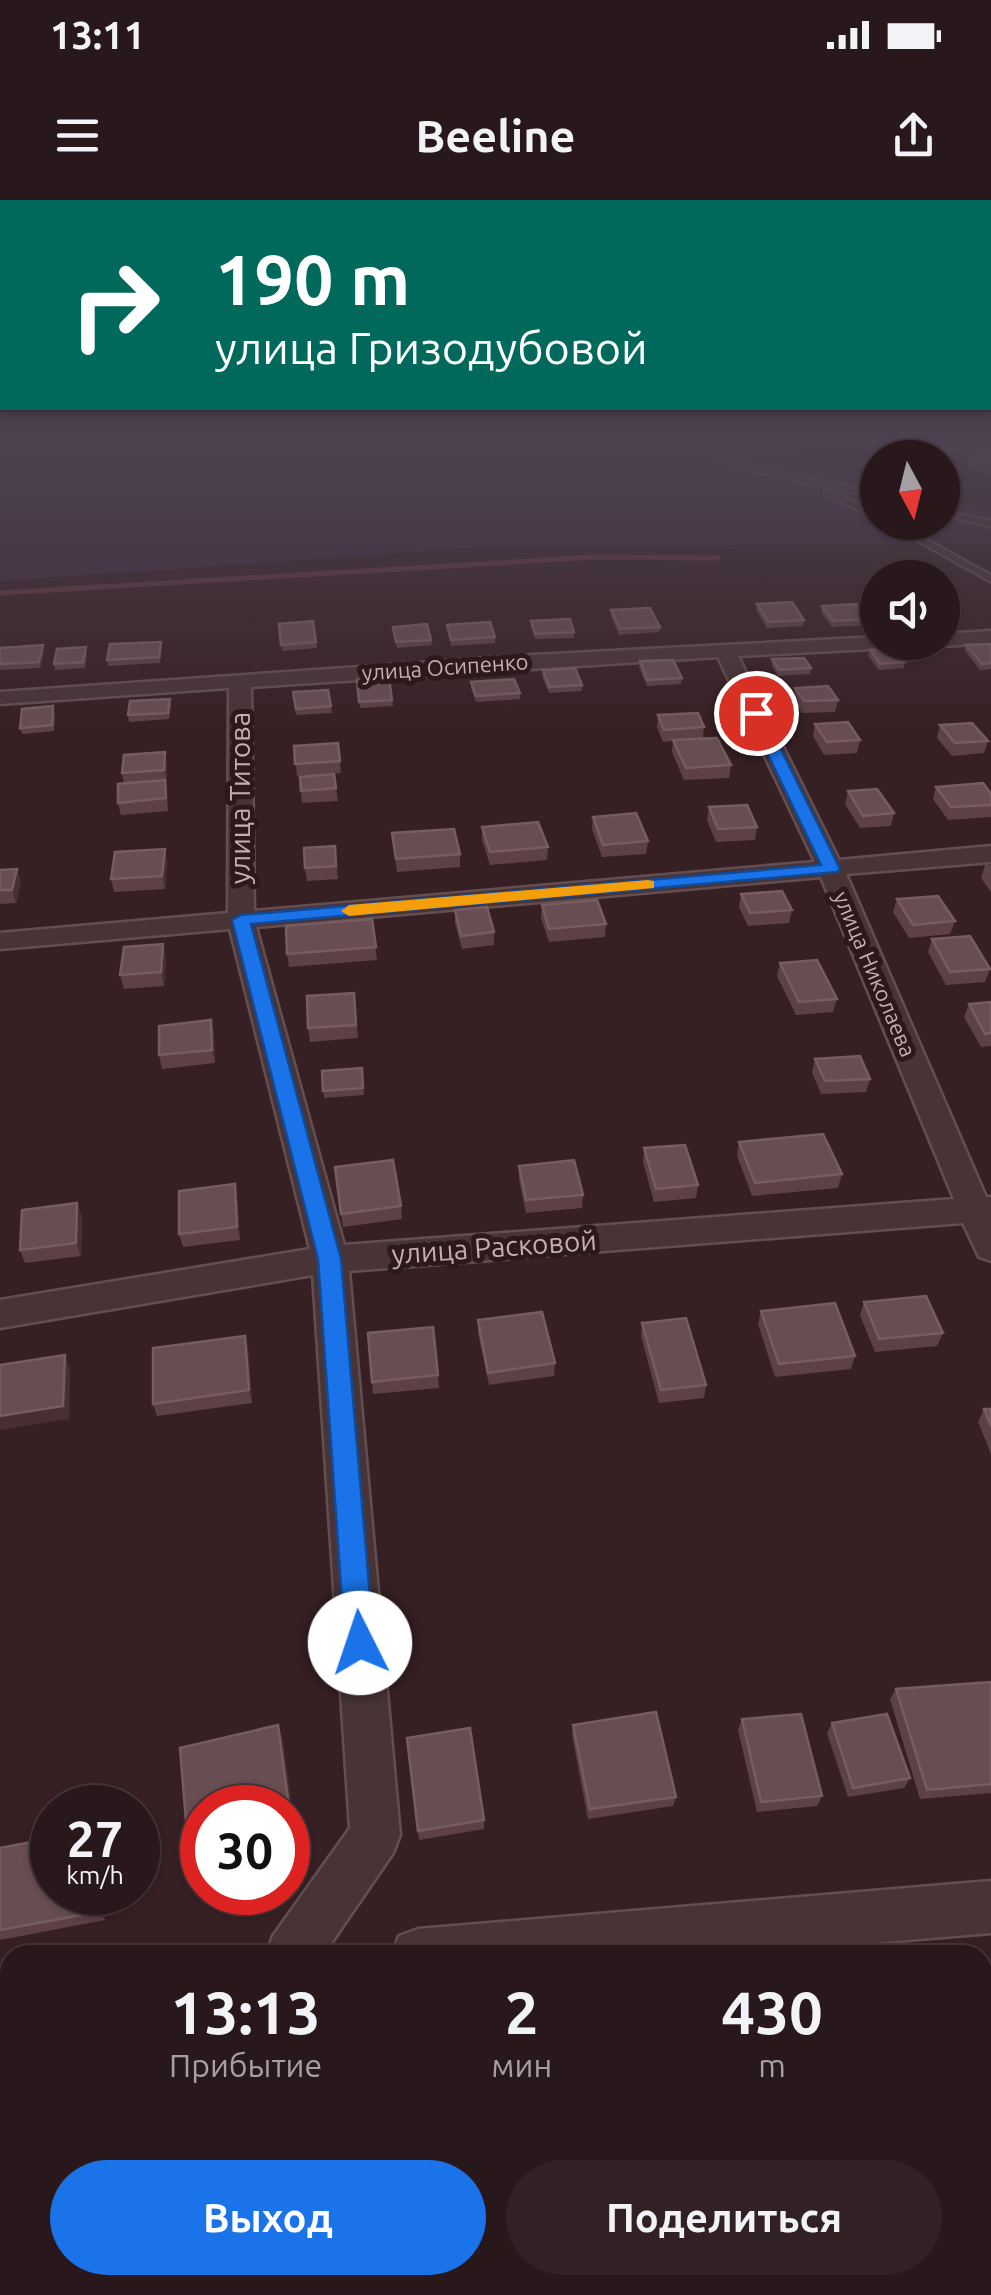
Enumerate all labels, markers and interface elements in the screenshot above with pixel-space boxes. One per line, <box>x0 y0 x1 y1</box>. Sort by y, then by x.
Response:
text: 13:11 <box>50 14 145 56</box>
icon: menu <box>50 108 105 163</box>
icon: share <box>886 108 941 163</box>
text: Beeline <box>415 110 576 161</box>
icon: right <box>50 240 180 370</box>
text: 190 m <box>215 240 410 318</box>
text: улица Гризодубовой <box>215 322 648 373</box>
north arrow <box>860 440 960 540</box>
map controls <box>860 440 960 660</box>
button: sound <box>860 560 960 660</box>
street label: улица Осипенко <box>361 648 529 685</box>
pin <box>714 671 799 756</box>
icon: arrive <box>729 686 784 741</box>
street label: улица Титова <box>224 712 255 884</box>
street label: улица Николаева <box>829 887 922 1060</box>
street label: улица Расковой <box>390 1224 598 1269</box>
position arrow <box>308 1591 412 1695</box>
speed limit sign: 30 <box>180 1785 310 1915</box>
text: 27 <box>67 1810 123 1866</box>
text: km/h <box>66 1861 124 1889</box>
text: 13:13 <box>171 1978 321 2045</box>
text: 2 <box>505 1978 539 2045</box>
text: 430 <box>721 1978 823 2045</box>
text: Прибытие <box>169 2047 322 2083</box>
text: мин <box>491 2047 552 2083</box>
text: m <box>758 2047 786 2083</box>
button: Выход <box>50 2160 486 2275</box>
button: Поделиться <box>506 2160 942 2275</box>

